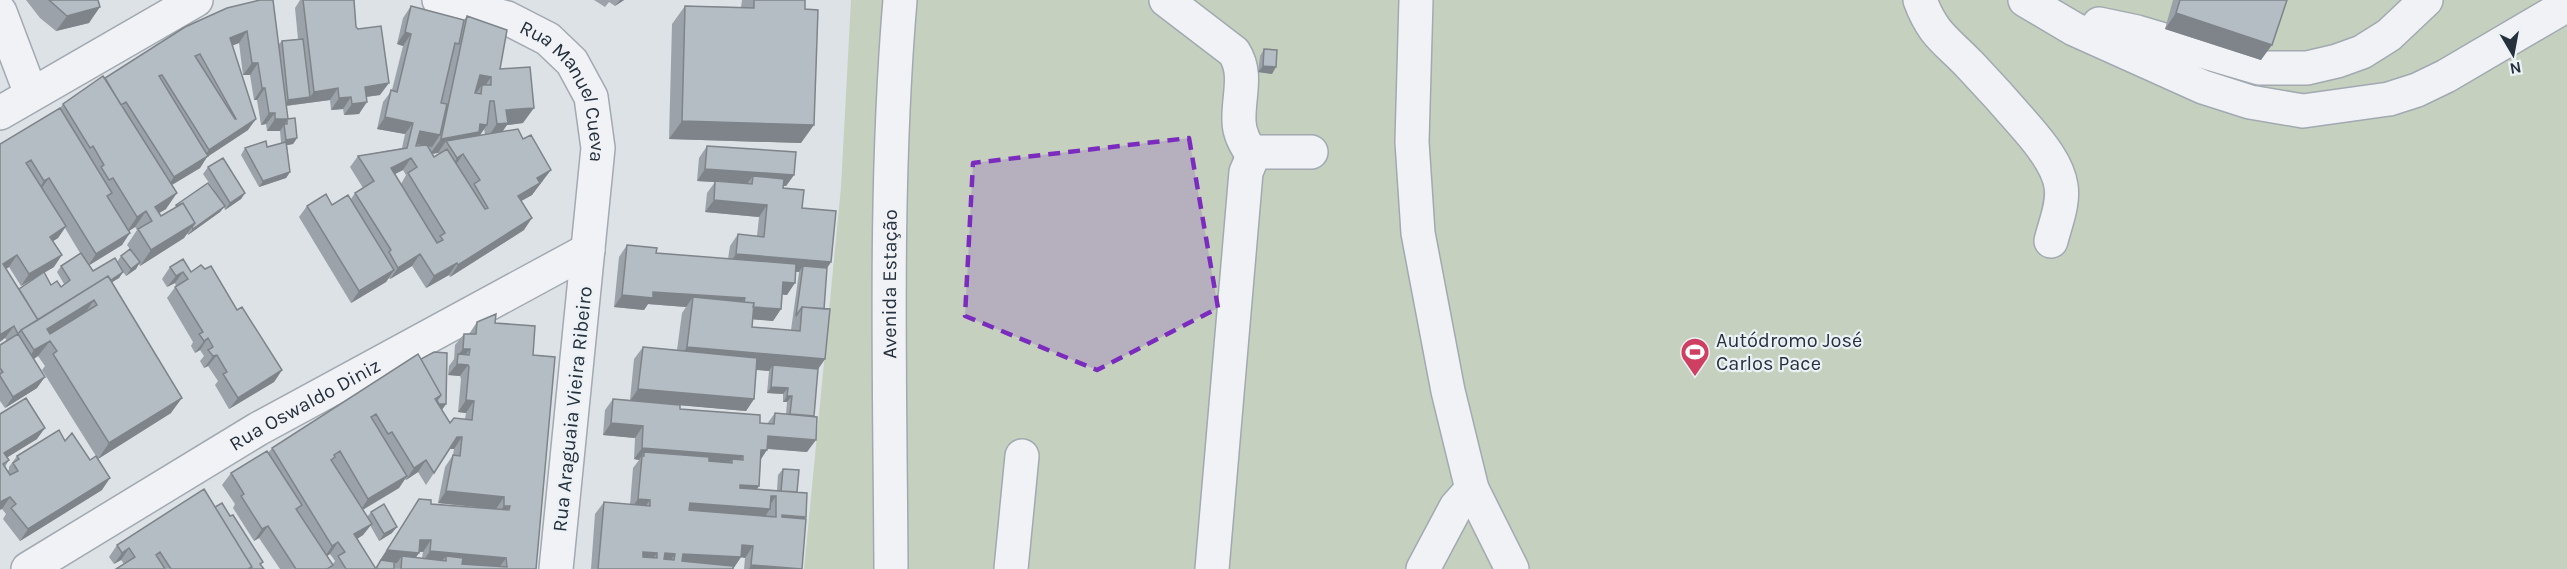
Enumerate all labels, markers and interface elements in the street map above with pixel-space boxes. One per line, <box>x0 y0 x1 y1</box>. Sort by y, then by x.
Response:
street label: Rua Manuel Cueva <box>516 16 609 163</box>
north arrow <box>2483 24 2543 84</box>
text: N <box>2508 58 2523 79</box>
street label: Avenida Estação <box>878 209 902 359</box>
street label: Rua Araguaia Vieira Ribeiro <box>548 285 597 533</box>
place label: Autódromo José Carlos Pace <box>1716 329 1862 375</box>
sports icon: Autódromo José Carlos Pace <box>1679 336 1711 378</box>
street label: Rua Oswaldo Diniz <box>225 354 384 456</box>

